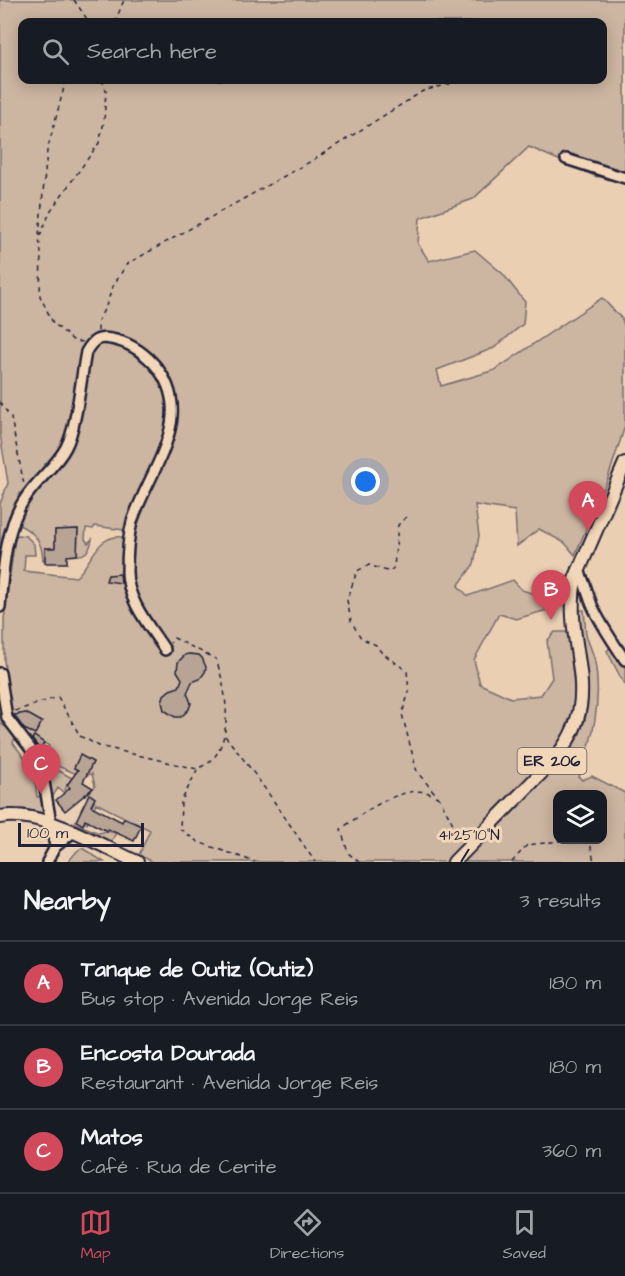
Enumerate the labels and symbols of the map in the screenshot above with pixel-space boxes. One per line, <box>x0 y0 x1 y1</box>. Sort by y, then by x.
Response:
your location <box>351 467 380 496</box>
pin: A <box>568 482 608 531</box>
pin: B <box>532 570 570 620</box>
pin: C <box>22 744 60 794</box>
road number: ER 206 <box>518 748 586 774</box>
scale bar <box>18 820 144 848</box>
text: 41°25'10"N <box>438 825 500 846</box>

